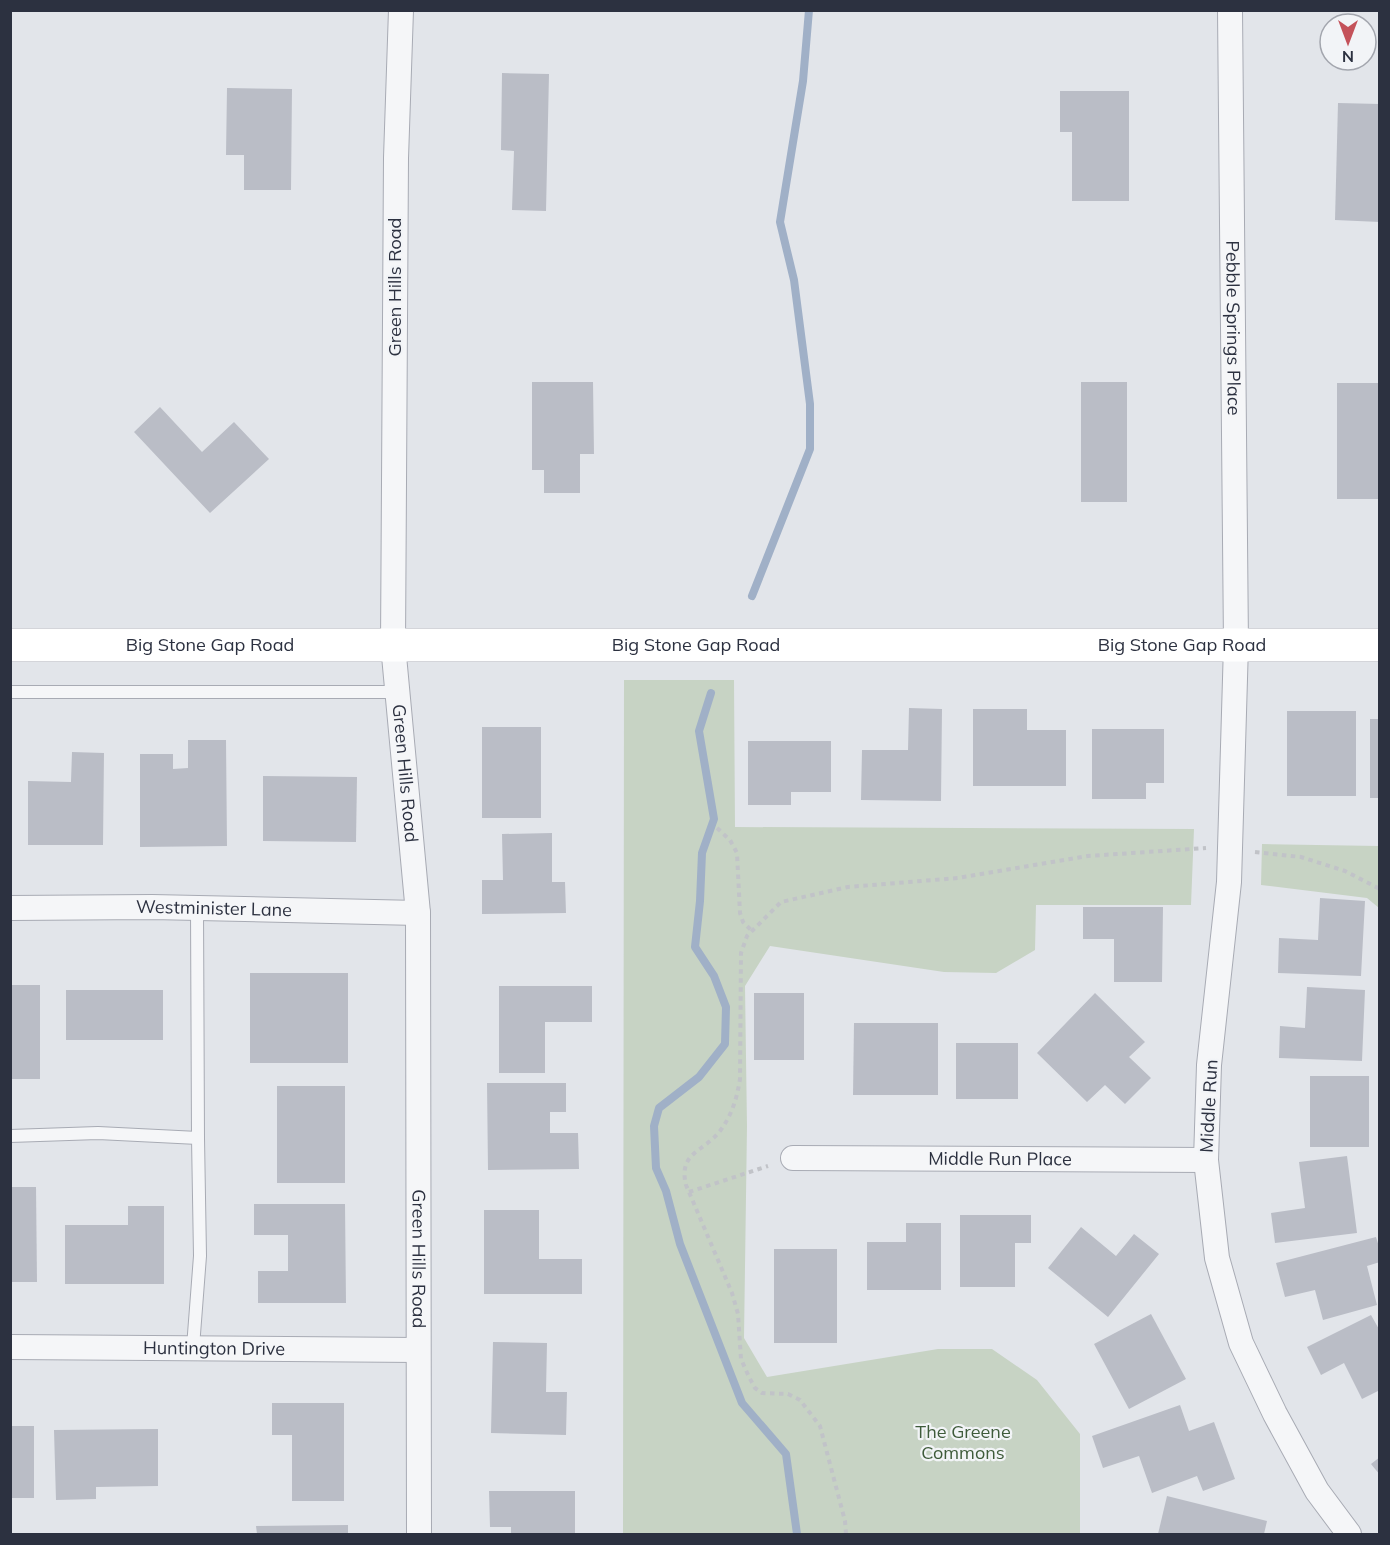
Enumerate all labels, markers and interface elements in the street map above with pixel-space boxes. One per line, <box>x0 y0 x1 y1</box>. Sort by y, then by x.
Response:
north arrow <box>1318 12 1378 72</box>
text: N <box>1342 47 1354 67</box>
street label: Green Hills Road <box>383 218 406 356</box>
street label: Pebble Springs Place <box>1221 240 1246 416</box>
street label: Big Stone Gap Road <box>126 633 294 656</box>
street label: Big Stone Gap Road <box>612 633 780 656</box>
street label: Big Stone Gap Road <box>1098 633 1266 656</box>
street label: Green Hills Road <box>388 703 423 844</box>
street label: Westminister Lane <box>136 895 292 921</box>
street label: Middle Run <box>1195 1059 1222 1153</box>
street label: Middle Run Place <box>928 1147 1072 1170</box>
street label: Green Hills Road <box>407 1189 431 1328</box>
street label: Huntington Drive <box>143 1336 285 1360</box>
park label: The Greene Commons <box>915 1420 1011 1464</box>

